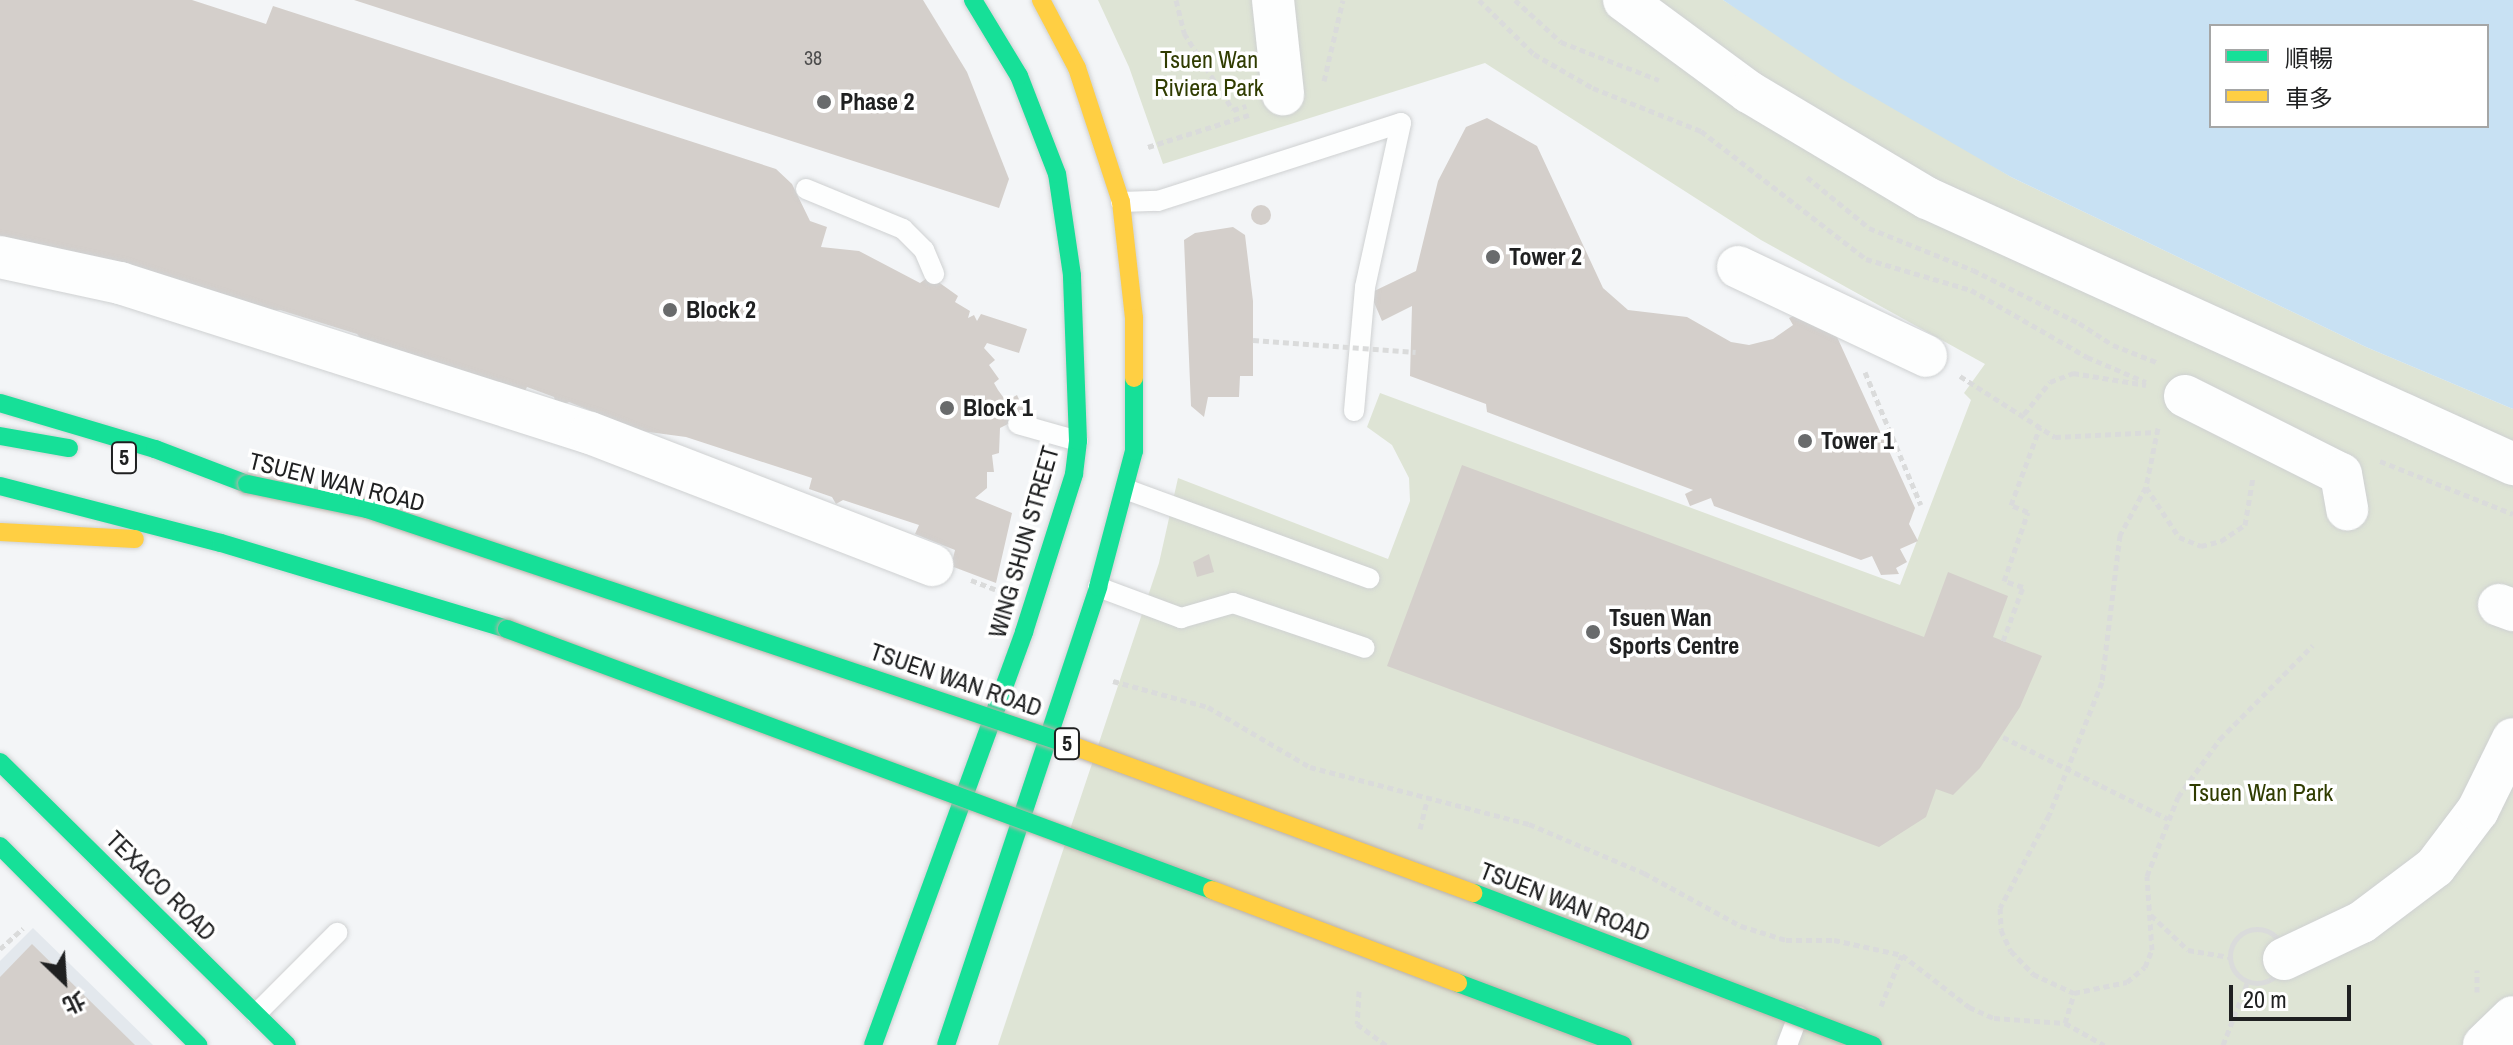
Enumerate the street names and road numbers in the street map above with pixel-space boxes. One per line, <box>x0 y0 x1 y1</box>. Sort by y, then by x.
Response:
road number: 5 <box>110 440 138 476</box>
street label: WING SHUN STREET <box>983 443 1065 641</box>
street label: TSUEN WAN ROAD <box>246 446 428 518</box>
street label: TSUEN WAN ROAD <box>866 637 1046 723</box>
road number: 5 <box>1053 726 1081 762</box>
street label: TEXACO ROAD <box>100 825 222 947</box>
street label: TSUEN WAN ROAD <box>1476 856 1654 948</box>

